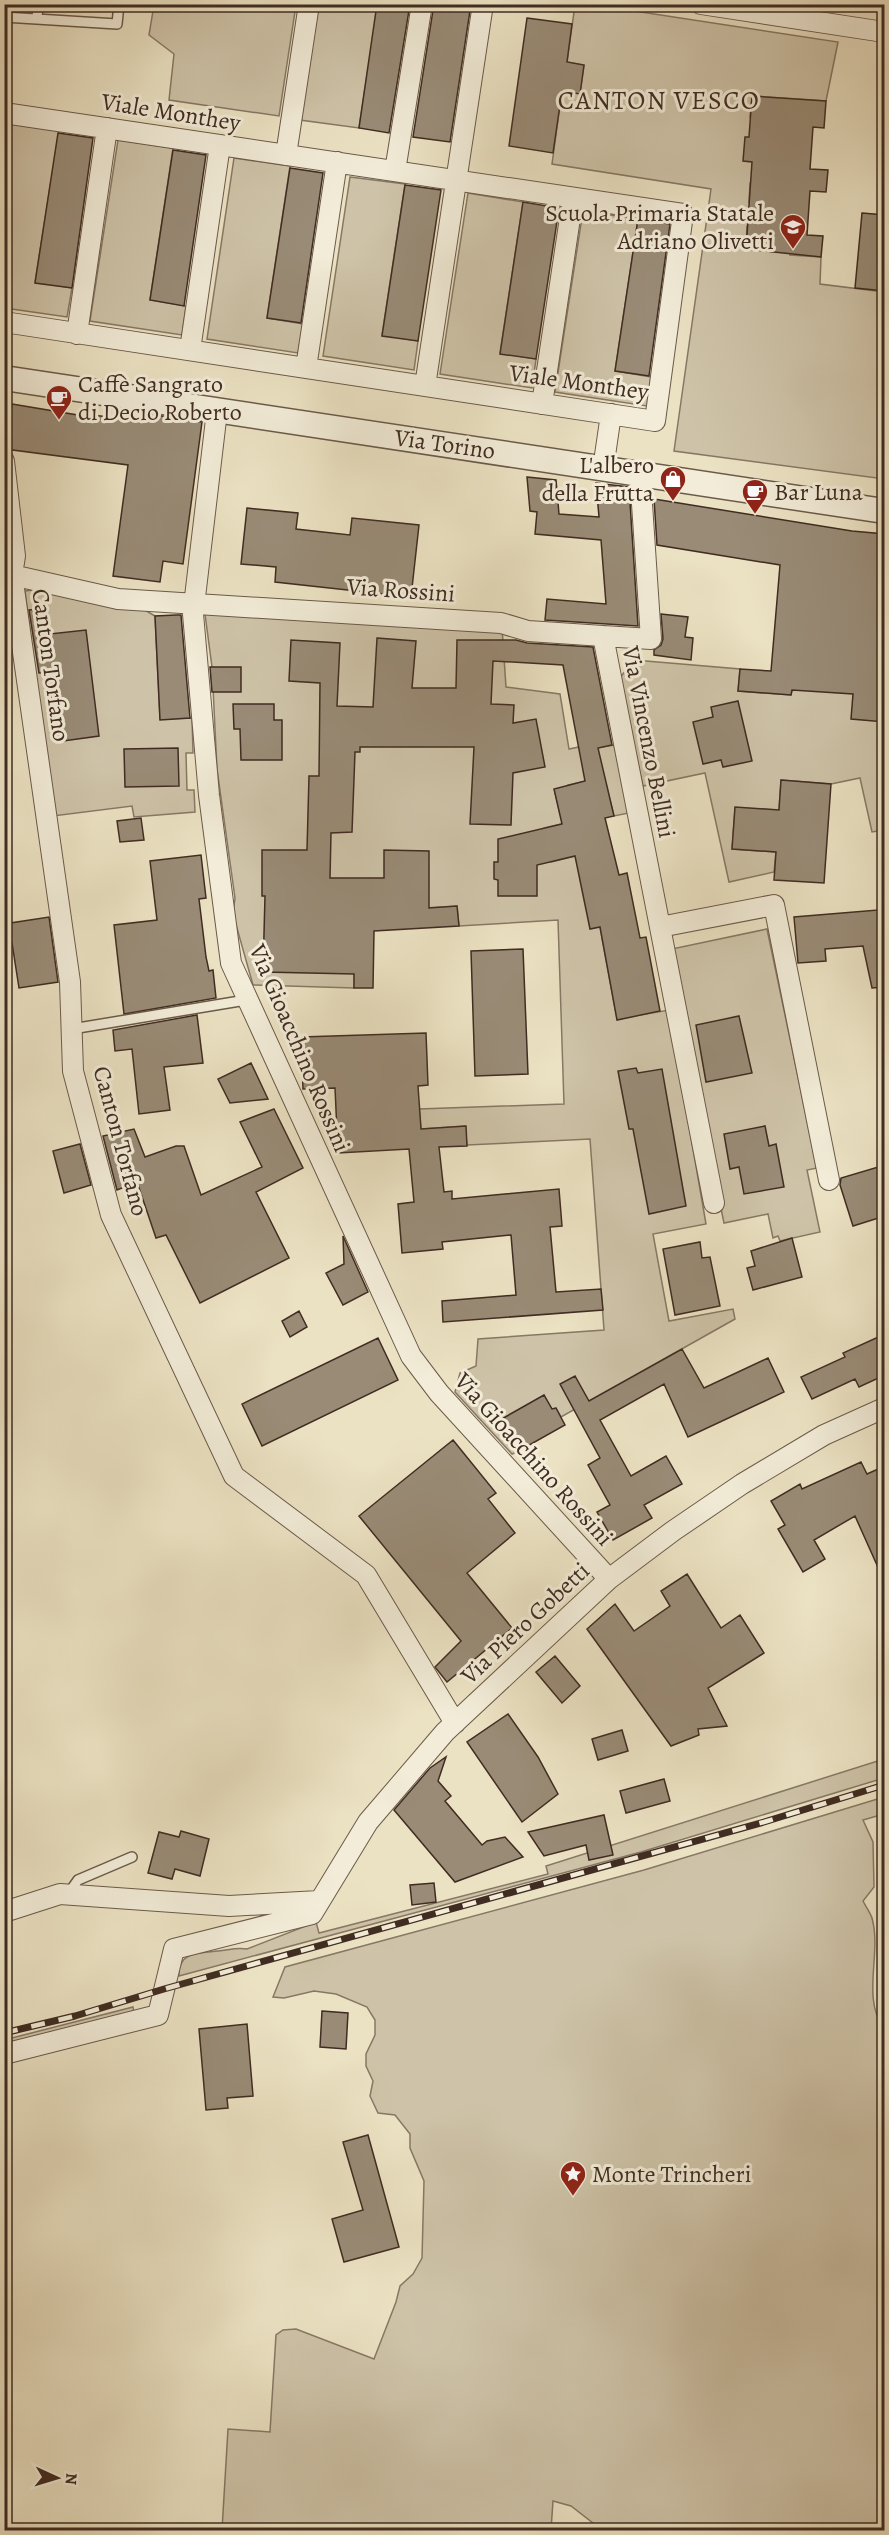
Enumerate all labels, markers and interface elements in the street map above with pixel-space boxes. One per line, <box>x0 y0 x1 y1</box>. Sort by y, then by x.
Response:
district label: CANTON VESCO <box>558 83 760 118</box>
street label: Viale Monthey <box>98 85 243 139</box>
place label: Scuola Primaria Statale Adriano Olivetti <box>545 197 774 257</box>
school or university icon: Scuola Primaria Statale Adriano Olivetti <box>778 212 808 250</box>
street label: Viale Monthey <box>506 356 651 408</box>
place label: Caffè Sangrato di Decio Roberto <box>78 368 242 428</box>
cafe icon: Caffè Sangrato di Decio Roberto <box>44 383 74 421</box>
street label: Via Torino <box>392 421 497 467</box>
place label: L'albero della Frutta <box>542 449 655 509</box>
shop icon: L'albero della Frutta <box>658 464 688 502</box>
place label: Bar Luna <box>774 476 864 508</box>
cafe icon: Bar Luna <box>740 477 770 515</box>
street label: Via Rossini <box>345 570 456 610</box>
street label: Canton Torfano <box>24 587 78 743</box>
street label: Via Vincenzo Bellini <box>615 642 683 841</box>
street label: Via Gioacchino Rossini <box>241 938 358 1157</box>
street label: Canton Torfano <box>86 1063 156 1220</box>
street label: Via Gioacchino Rossini <box>447 1365 621 1553</box>
street label: Via Piero Gobetti <box>453 1555 596 1692</box>
place label: Monte Trincheri <box>592 2158 752 2190</box>
place icon: Monte Trincheri <box>558 2159 588 2197</box>
north arrow <box>27 2448 87 2508</box>
text: N <box>60 2472 82 2486</box>

